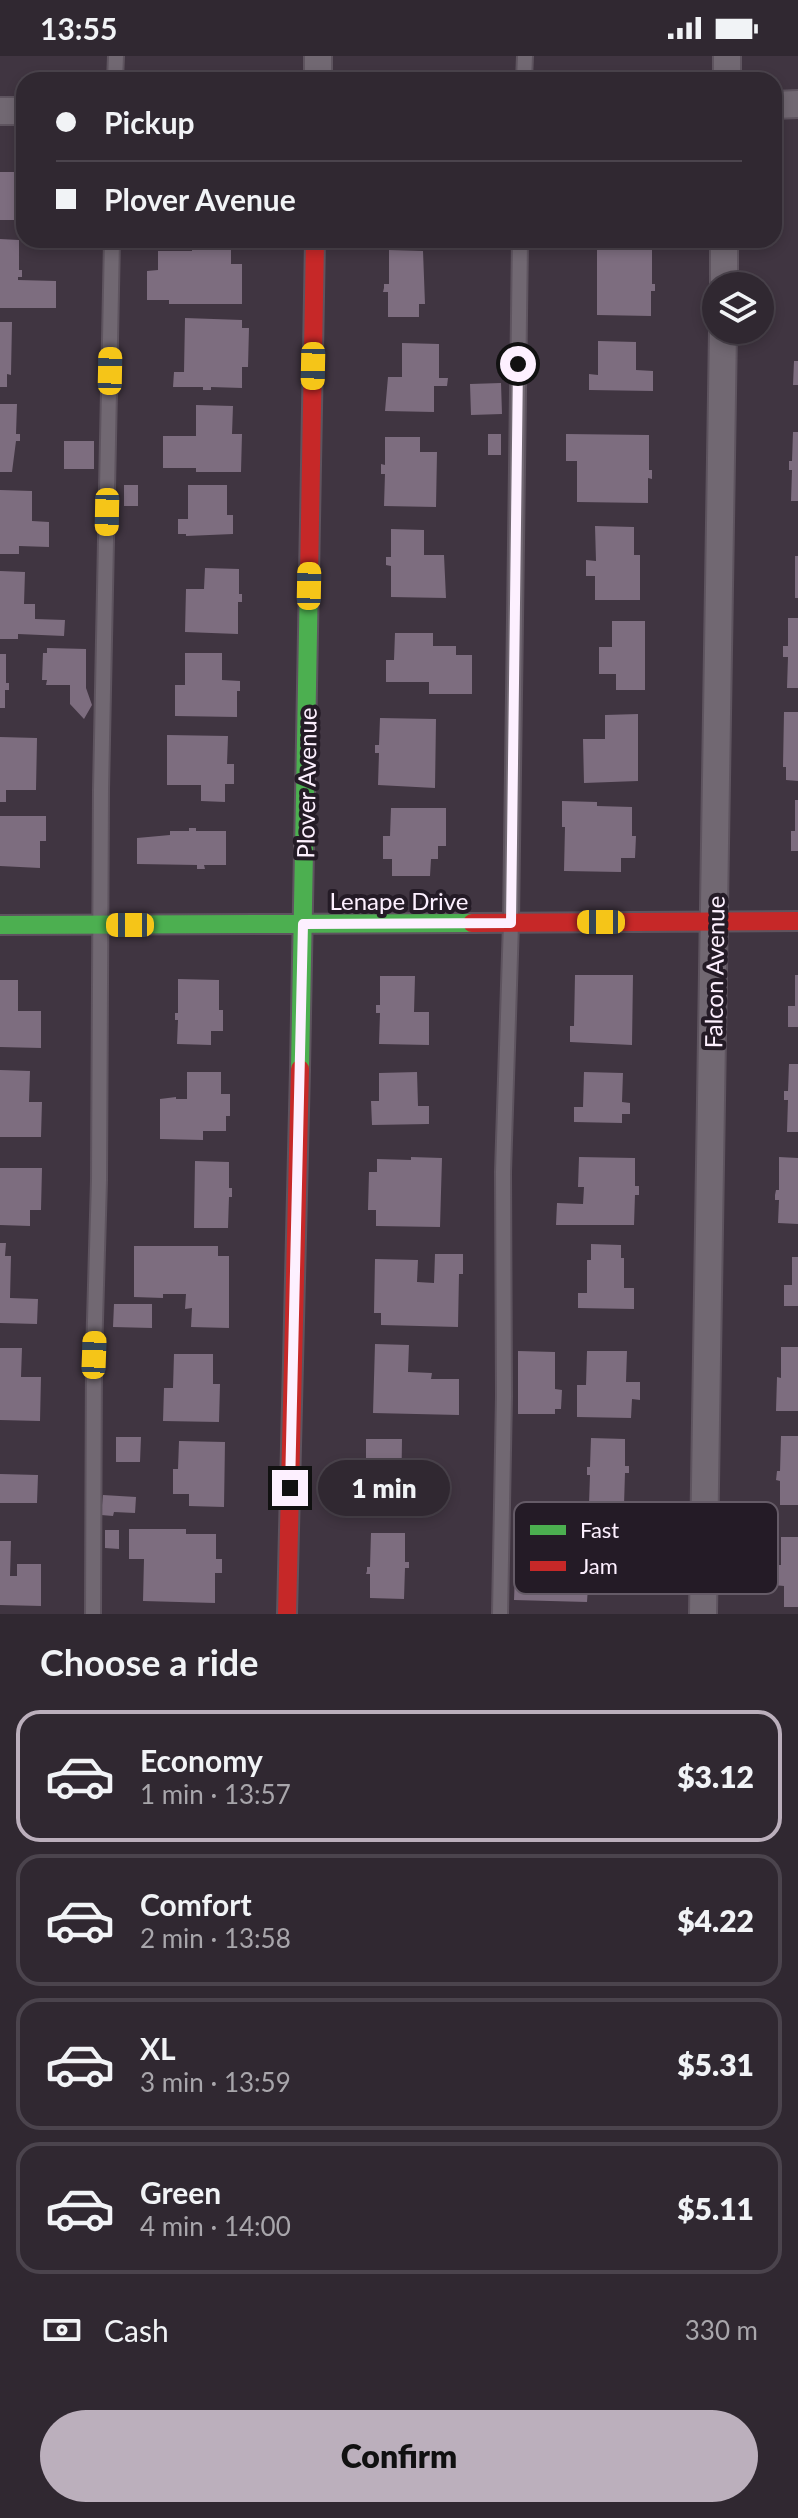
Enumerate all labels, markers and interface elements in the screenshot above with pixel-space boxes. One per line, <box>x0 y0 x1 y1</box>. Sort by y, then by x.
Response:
text: 13:55 <box>40 10 117 46</box>
text: Pickup <box>104 104 195 140</box>
text: Plover Avenue <box>104 181 296 217</box>
map controls <box>702 272 774 344</box>
button: layers <box>702 272 774 344</box>
car <box>301 342 325 390</box>
route start <box>500 346 536 382</box>
car <box>98 347 122 395</box>
car <box>95 488 119 536</box>
car <box>297 562 321 610</box>
street label: Plover Avenue <box>290 707 322 859</box>
street label: Lenape Drive <box>330 886 468 915</box>
street label: Falcon Avenue <box>698 896 730 1048</box>
car <box>577 910 625 934</box>
car <box>106 913 154 937</box>
car <box>81 1331 107 1379</box>
callout: 1 min <box>318 1460 450 1516</box>
route end <box>272 1470 308 1506</box>
text: 1 min <box>352 1472 416 1504</box>
legend <box>514 1502 778 1594</box>
text: Fast <box>580 1516 619 1543</box>
text: Jam <box>580 1552 618 1579</box>
text: Choose a ride <box>40 1640 259 1684</box>
icon: car <box>44 1740 116 1812</box>
text: Economy <box>140 1742 263 1778</box>
text: $3.12 <box>677 1758 754 1794</box>
text: 1 min · 13:57 <box>140 1778 291 1810</box>
icon: car <box>44 1884 116 1956</box>
text: Comfort <box>140 1886 252 1922</box>
text: $4.22 <box>677 1902 754 1938</box>
text: 2 min · 13:58 <box>140 1922 291 1954</box>
icon: car <box>44 2028 116 2100</box>
text: XL <box>140 2030 176 2066</box>
text: $5.31 <box>677 2046 754 2082</box>
text: 3 min · 13:59 <box>140 2066 291 2098</box>
icon: car <box>44 2172 116 2244</box>
text: Green <box>140 2174 221 2210</box>
text: $5.11 <box>677 2190 754 2226</box>
text: 4 min · 14:00 <box>140 2210 291 2242</box>
icon: cash <box>40 2308 84 2352</box>
text: Cash <box>104 2312 169 2348</box>
text: 330 m <box>685 2314 758 2346</box>
button: Confirm <box>40 2410 758 2502</box>

